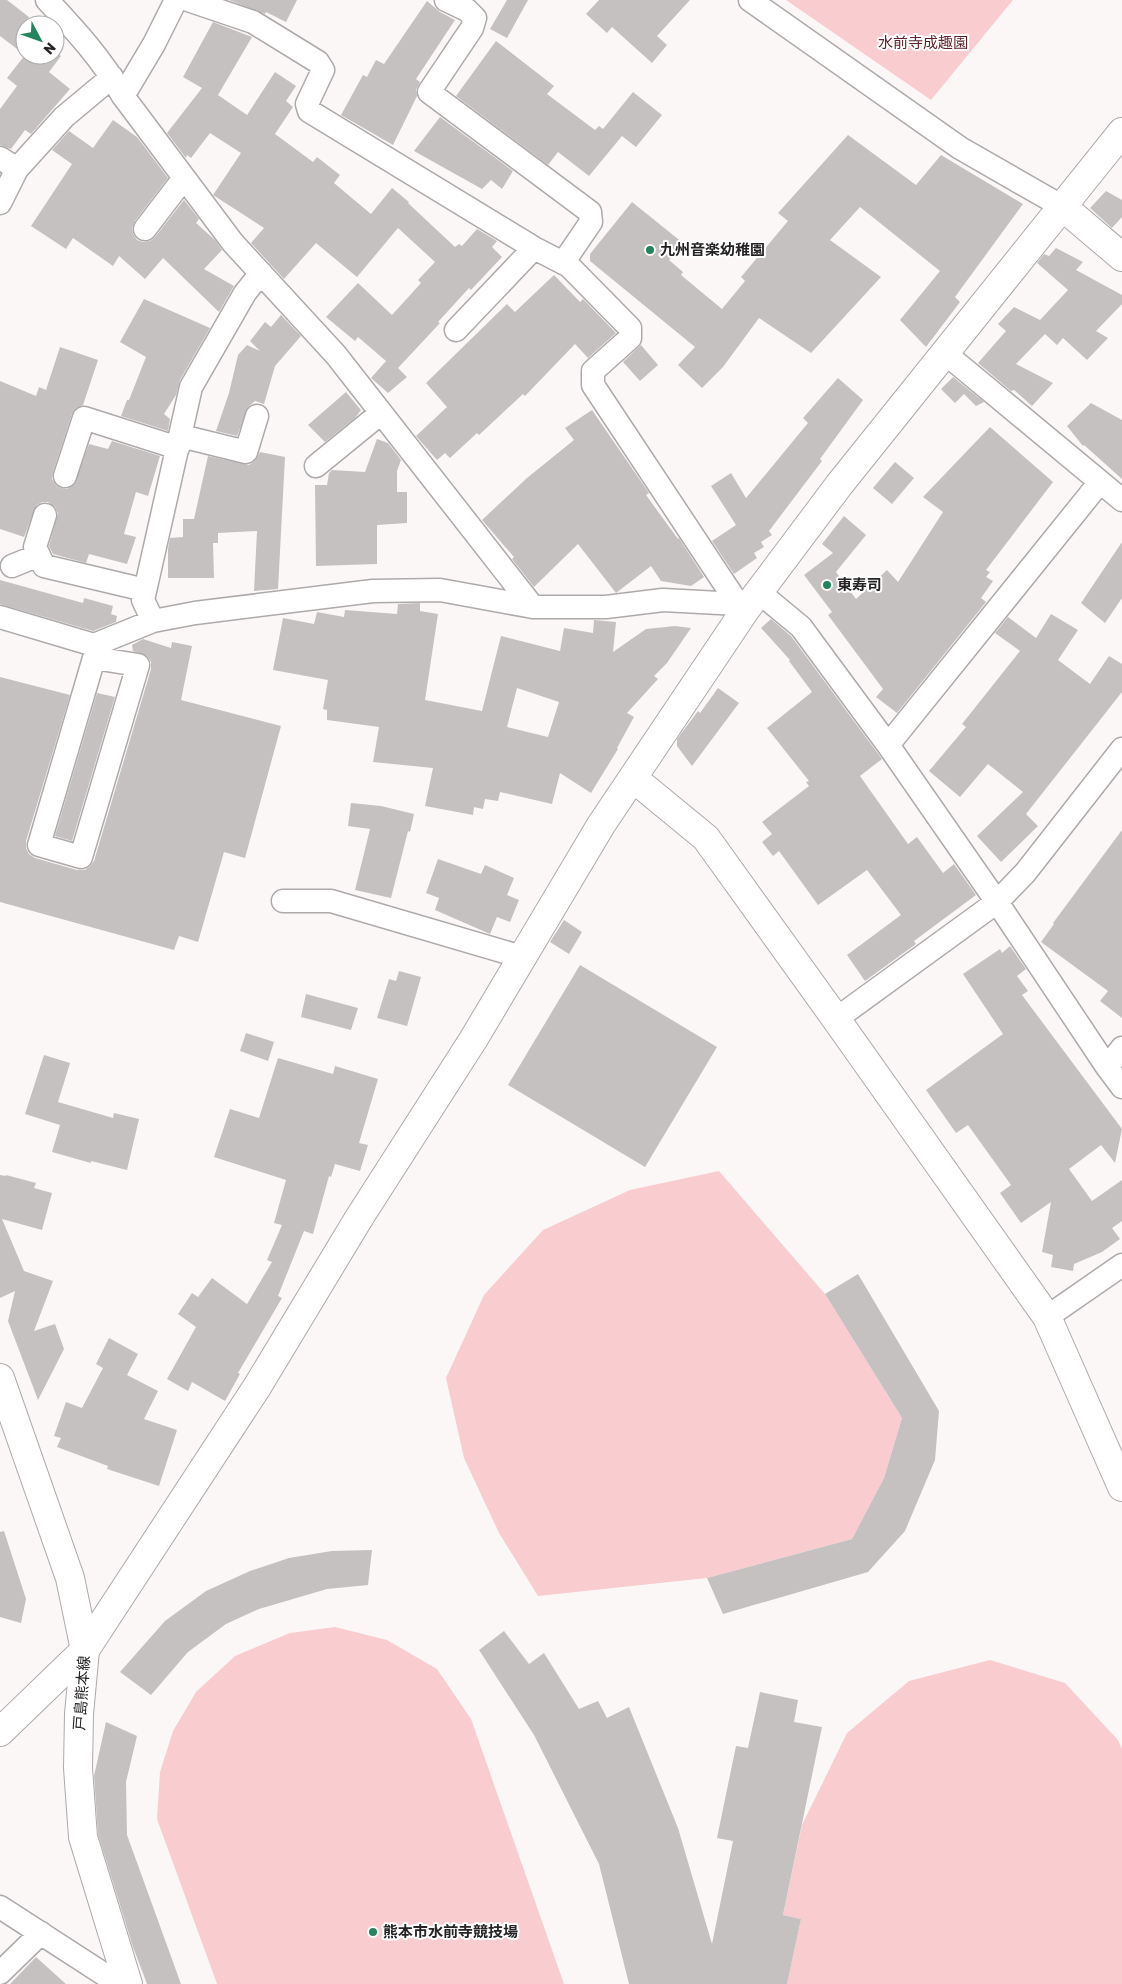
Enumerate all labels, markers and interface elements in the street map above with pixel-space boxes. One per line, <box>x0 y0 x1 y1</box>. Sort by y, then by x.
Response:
north arrow <box>15 15 65 65</box>
park label: 水前寺成趣園 <box>878 34 968 52</box>
text: N <box>40 39 59 58</box>
place label: 九州音楽幼稚園 <box>660 241 765 259</box>
marker: 九州音楽幼稚園 <box>644 244 656 256</box>
place label: 東寿司 <box>837 576 882 594</box>
marker: 東寿司 <box>821 579 833 591</box>
street label: 戸島熊本線 <box>70 1655 94 1731</box>
place label: 熊本市水前寺競技場 <box>383 1923 518 1941</box>
marker: 熊本市水前寺競技場 <box>367 1926 379 1938</box>

